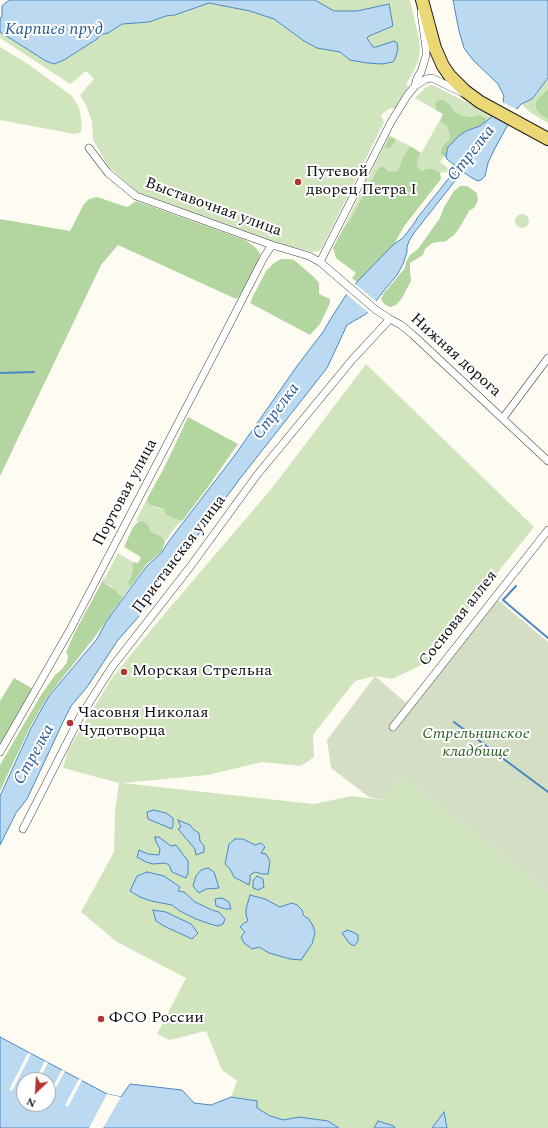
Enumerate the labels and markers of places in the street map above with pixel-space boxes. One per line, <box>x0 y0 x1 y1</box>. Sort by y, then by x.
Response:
place label: Путевой дворец Петра I <box>306 163 417 201</box>
marker: Путевой дворец Петра I <box>293 177 303 187</box>
place label: Морская Стрельна <box>132 662 272 682</box>
marker: Морская Стрельна <box>119 667 129 677</box>
place label: Часовня Николая Чудотворца <box>78 704 209 742</box>
marker: Часовня Николая Чудотворца <box>65 718 75 728</box>
place label: ФСО России <box>109 1009 204 1029</box>
marker: ФСО России <box>96 1014 106 1024</box>

